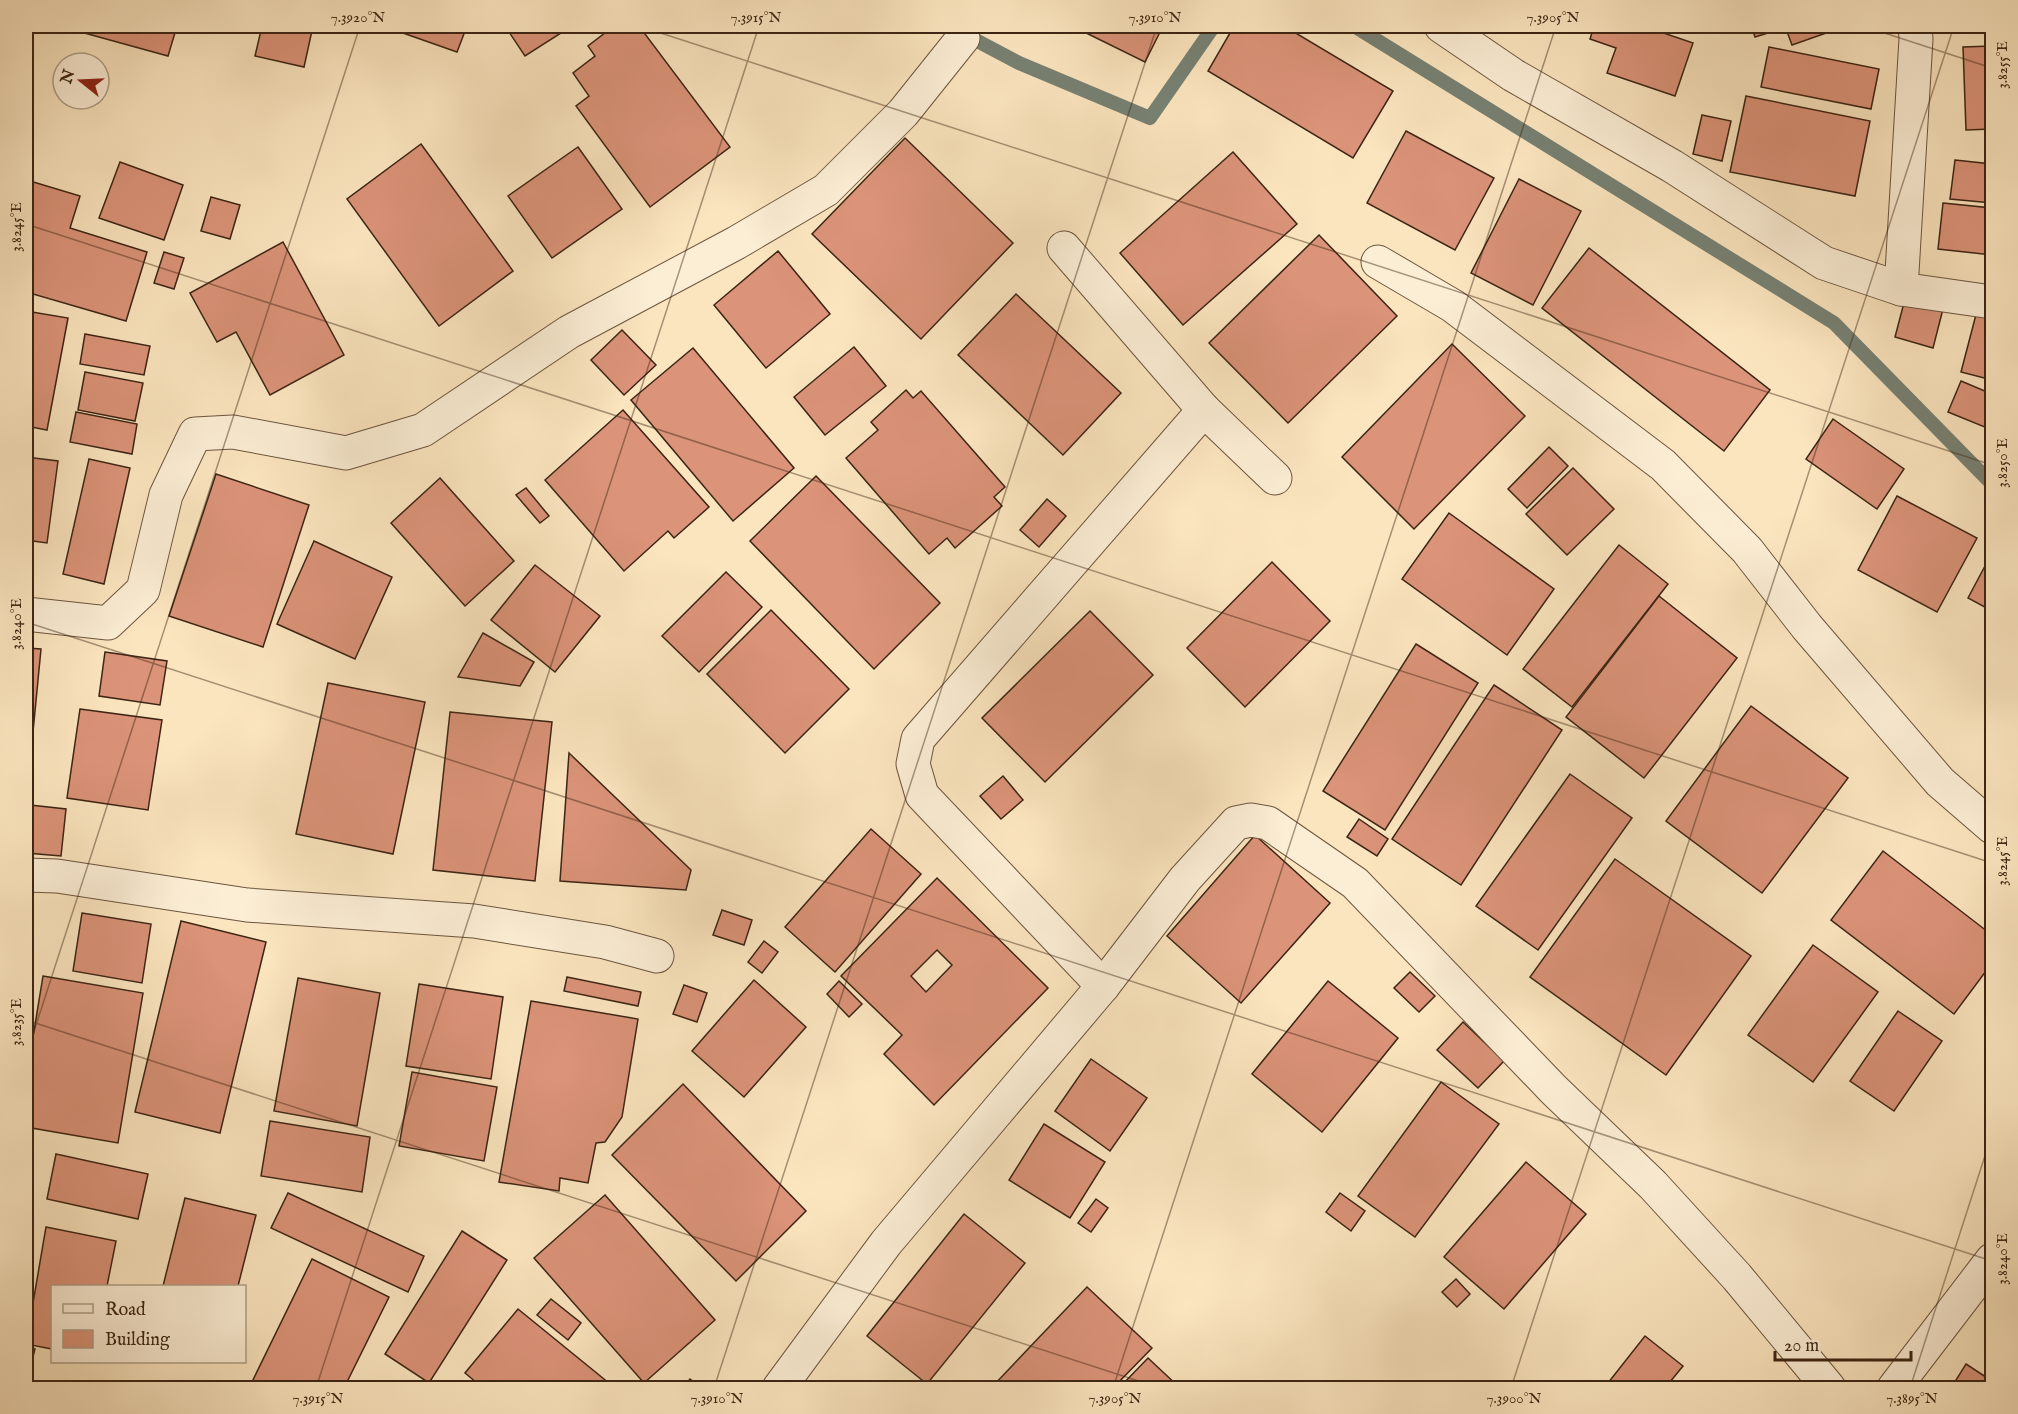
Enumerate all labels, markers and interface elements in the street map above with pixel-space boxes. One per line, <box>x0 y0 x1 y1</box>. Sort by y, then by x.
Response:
text: 7.3920°N <box>331 8 385 27</box>
text: 7.3915°N <box>730 8 782 27</box>
text: 7.3910°N <box>1129 8 1181 27</box>
text: 7.3905°N <box>1527 8 1579 27</box>
text: 3.8255°E <box>1993 41 2012 89</box>
north arrow <box>51 51 111 111</box>
text: N <box>57 67 80 88</box>
text: 3.8245°E <box>7 202 26 252</box>
text: 3.8250°E <box>1993 438 2012 488</box>
text: 3.8240°E <box>7 598 26 650</box>
text: 3.8245°E <box>1993 836 2012 886</box>
text: 3.8235°E <box>7 998 26 1046</box>
text: 3.8240°E <box>1993 1233 2012 1285</box>
legend <box>51 1285 246 1363</box>
text: Road <box>105 1299 146 1322</box>
scale bar <box>1775 1324 1912 1362</box>
text: Building <box>105 1329 170 1352</box>
text: 20 m <box>1784 1335 1819 1358</box>
text: 7.3915°N <box>292 1389 344 1408</box>
text: 7.3910°N <box>691 1389 743 1408</box>
text: 7.3905°N <box>1089 1389 1141 1408</box>
text: 7.3900°N <box>1487 1389 1541 1408</box>
text: 7.3895°N <box>1886 1389 1938 1408</box>

